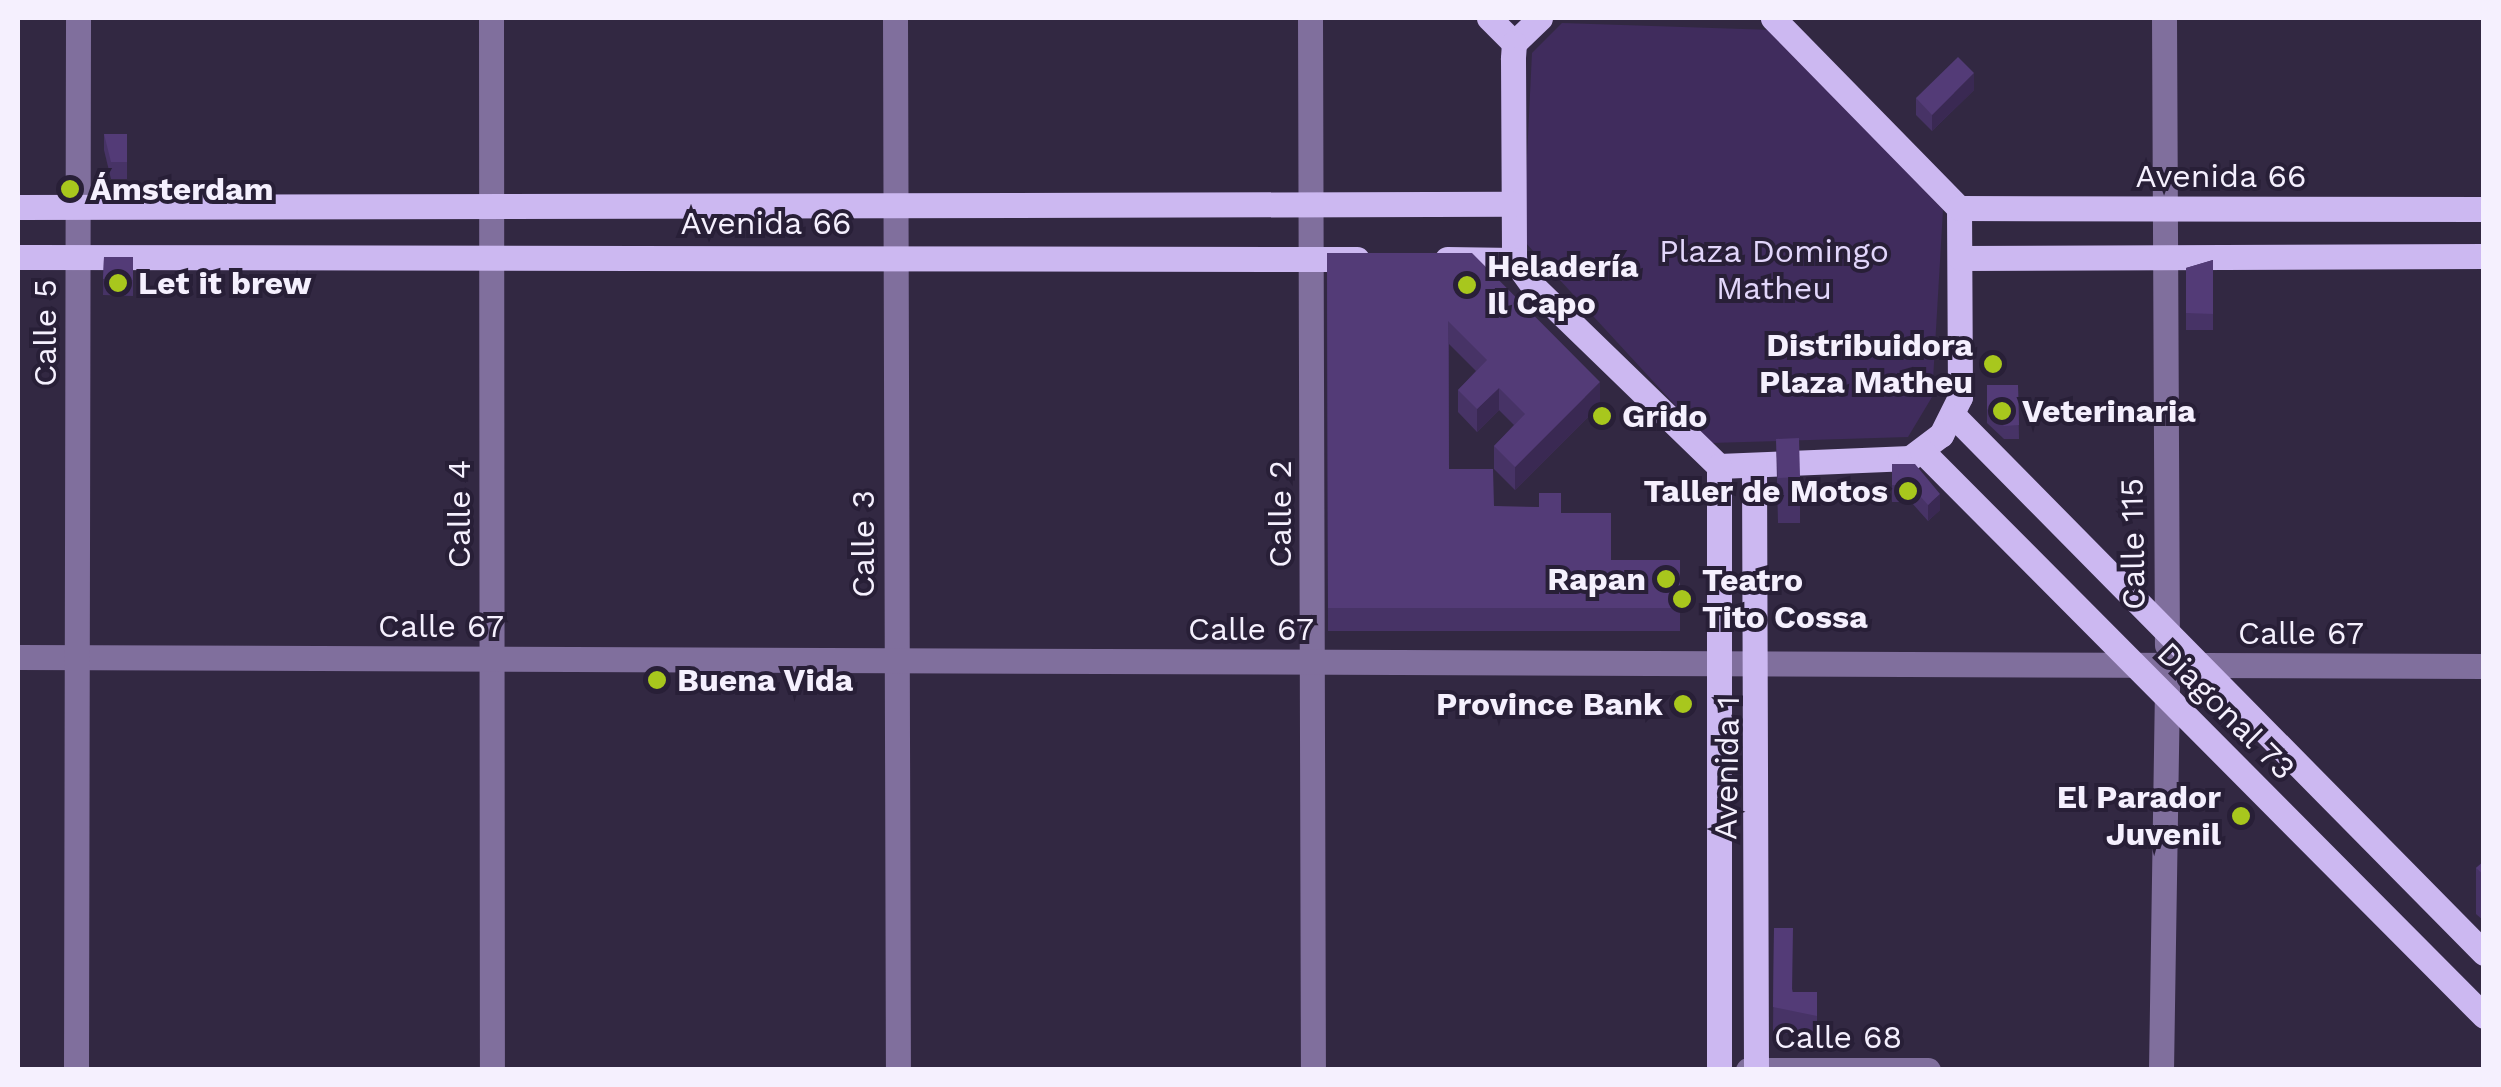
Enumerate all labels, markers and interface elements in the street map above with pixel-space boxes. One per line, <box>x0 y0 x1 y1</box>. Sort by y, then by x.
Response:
street label: Avenida 66 <box>2135 157 2307 195</box>
place label: Ámsterdam <box>90 170 274 208</box>
marker: Ámsterdam <box>59 178 81 200</box>
street label: Avenida 66 <box>680 204 852 242</box>
park label: Plaza Domingo Matheu <box>1659 233 1889 308</box>
place label: Heladería Il Capo <box>1487 248 1638 323</box>
place label: Let it brew <box>138 264 311 302</box>
marker: Let it brew <box>107 272 129 294</box>
marker: Heladería Il Capo <box>1456 274 1478 296</box>
street label: Calle 5 <box>26 279 64 387</box>
place label: Distribuidora Plaza Matheu <box>1759 327 1973 402</box>
marker: Distribuidora Plaza Matheu <box>1982 353 2004 375</box>
place label: Veterinaria <box>2022 392 2196 430</box>
place label: Grido <box>1622 397 1707 435</box>
marker: Veterinaria <box>1991 400 2013 422</box>
marker: Grido <box>1591 405 1613 427</box>
street label: Calle 4 <box>440 460 478 568</box>
street label: Calle 2 <box>1261 460 1299 568</box>
place label: Taller de Motos <box>1643 472 1888 510</box>
street label: Calle 115 <box>2113 477 2153 611</box>
marker: Taller de Motos <box>1897 480 1919 502</box>
street label: Calle 3 <box>844 490 882 598</box>
place label: Rapan <box>1547 560 1646 598</box>
place label: Teatro Tito Cossa <box>1702 562 1868 637</box>
marker: Rapan <box>1655 568 1677 590</box>
marker: Teatro Tito Cossa <box>1671 588 1693 610</box>
street label: Calle 67 <box>378 607 504 645</box>
street label: Calle 67 <box>1188 610 1314 648</box>
street label: Calle 67 <box>2238 614 2364 652</box>
street label: Diagonal 73 <box>2148 633 2304 789</box>
place label: Buena Vida <box>677 661 855 699</box>
marker: Buena Vida <box>646 669 668 691</box>
place label: Province Bank <box>1436 685 1663 723</box>
marker: Province Bank <box>1672 693 1694 715</box>
street label: Avenida 1 <box>1707 695 1747 841</box>
place label: El Parador Juvenil <box>2056 779 2221 854</box>
marker: El Parador Juvenil <box>2230 805 2252 827</box>
street label: Calle 68 <box>1774 1018 1902 1056</box>

